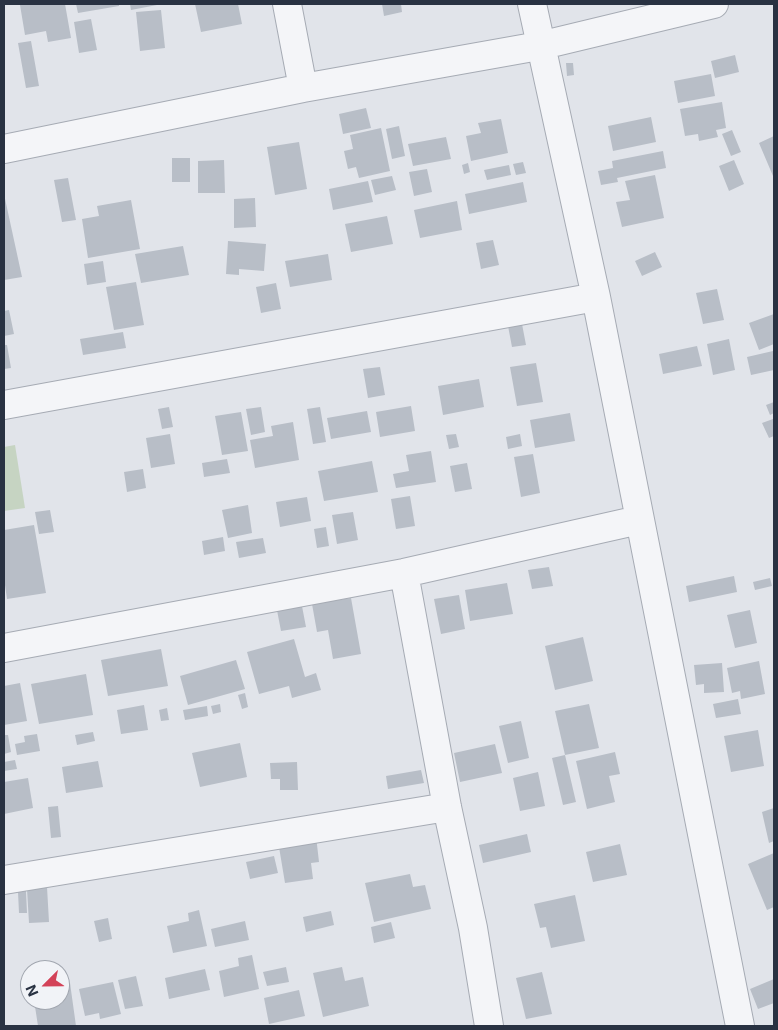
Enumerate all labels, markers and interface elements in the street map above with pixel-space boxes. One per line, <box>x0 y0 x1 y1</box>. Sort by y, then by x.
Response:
north arrow <box>20 960 70 1010</box>
text: N <box>22 982 42 999</box>

